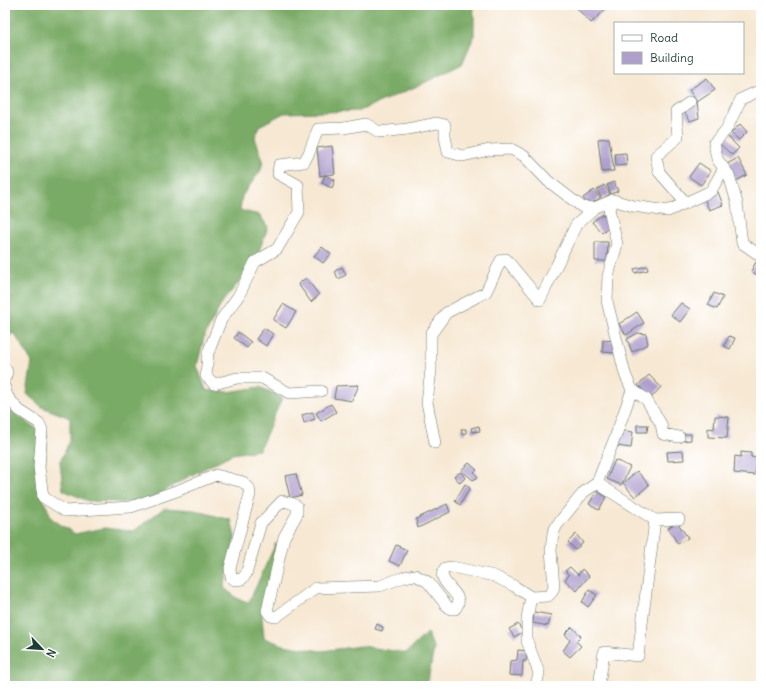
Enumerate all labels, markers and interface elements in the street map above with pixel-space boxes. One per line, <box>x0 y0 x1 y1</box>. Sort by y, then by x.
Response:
legend <box>614 22 744 74</box>
text: Road <box>650 30 678 45</box>
text: Building <box>650 50 694 65</box>
north arrow <box>22 629 62 669</box>
text: N <box>43 647 59 660</box>

